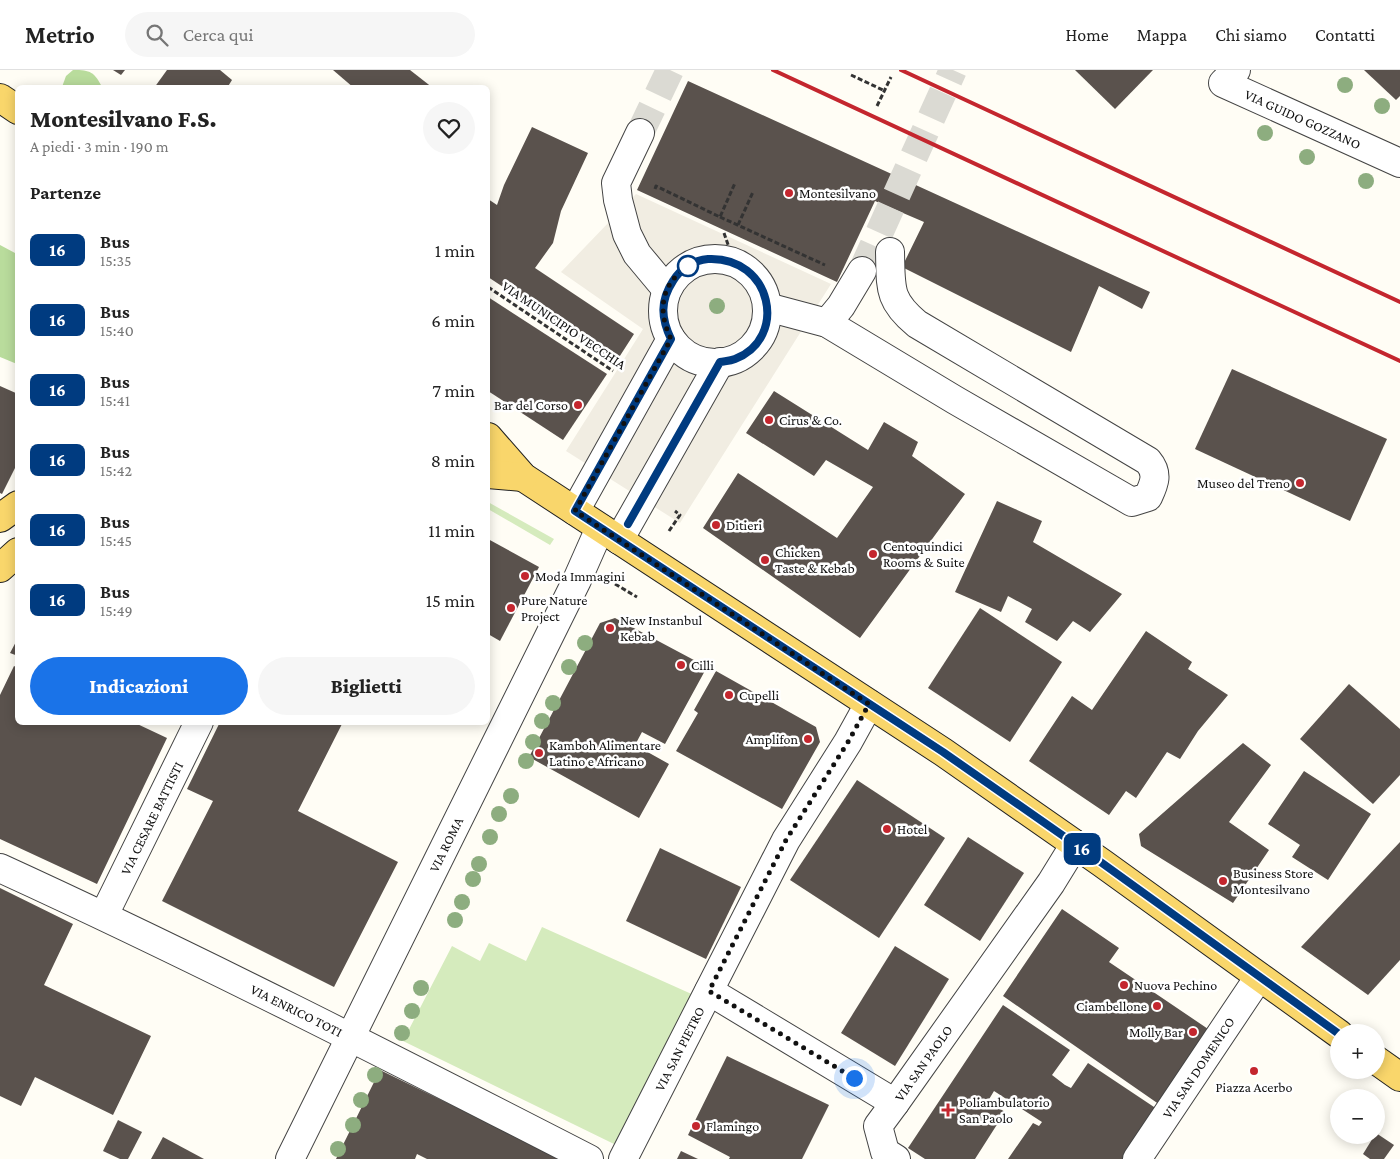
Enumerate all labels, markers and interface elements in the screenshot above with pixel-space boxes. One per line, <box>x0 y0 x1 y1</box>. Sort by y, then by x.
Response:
search box <box>125 12 475 57</box>
text: Metrio <box>25 21 95 48</box>
icon: search <box>143 21 171 49</box>
text: Cerca qui <box>183 24 254 45</box>
text: Home <box>1066 25 1109 45</box>
text: Mappa <box>1137 25 1187 45</box>
text: Chi siamo <box>1215 25 1287 45</box>
text: Contatti <box>1315 25 1375 45</box>
street label: VIA GUIDO GOZZANO <box>1242 86 1363 152</box>
button: heart <box>423 102 475 154</box>
text: Montesilvano F.S. <box>30 105 217 132</box>
text: A piedi · 3 min · 190 m <box>30 138 169 155</box>
text: Partenze <box>30 182 101 203</box>
place label: Montesilvano <box>799 185 876 201</box>
marker: Montesilvano <box>783 187 795 199</box>
text: Bus <box>100 231 130 252</box>
text: 16 <box>49 240 66 260</box>
text: 1 min <box>435 240 475 261</box>
text: 15:35 <box>100 252 132 269</box>
unlabelled marker <box>677 255 699 277</box>
street label: VIA MUNICIPIO VECCHIA <box>499 278 629 373</box>
text: Bus <box>100 301 130 322</box>
text: 16 <box>49 310 66 330</box>
text: 6 min <box>431 310 475 331</box>
text: 15:40 <box>100 322 134 339</box>
text: Bus <box>100 371 130 392</box>
text: 16 <box>49 380 66 400</box>
text: 7 min <box>432 380 475 401</box>
text: 15:41 <box>100 392 130 409</box>
place label: Bar del Corso <box>494 397 568 413</box>
marker: Bar del Corso <box>572 399 584 411</box>
place label: Cirus & Co. <box>779 412 842 428</box>
marker: Cirus & Co. <box>763 414 775 426</box>
text: Bus <box>100 441 130 462</box>
text: 16 <box>49 450 66 470</box>
text: 8 min <box>431 450 475 471</box>
text: 15:42 <box>100 462 132 479</box>
place label: Museo del Treno <box>1197 475 1290 491</box>
marker: Museo del Treno <box>1294 477 1306 489</box>
text: Bus <box>100 511 130 532</box>
place label: Ditieri <box>726 517 762 533</box>
marker: Ditieri <box>710 519 722 531</box>
text: 16 <box>49 520 66 540</box>
text: 11 min <box>428 520 475 541</box>
text: 15:45 <box>100 532 132 549</box>
place label: Centoquindici Rooms & Suite <box>883 538 965 570</box>
place label: Chicken Taste & Kebab <box>775 544 855 576</box>
marker: Centoquindici Rooms & Suite <box>867 548 879 560</box>
marker: Chicken Taste & Kebab <box>759 554 771 566</box>
place label: Moda Immagini <box>535 568 625 584</box>
marker: Moda Immagini <box>519 570 531 582</box>
text: Bus <box>100 581 130 602</box>
text: 16 <box>49 590 66 610</box>
text: 15 min <box>426 590 475 611</box>
place label: Pure Nature Project <box>521 592 587 625</box>
text: 15:49 <box>100 602 133 619</box>
marker: Pure Nature Project <box>505 602 517 614</box>
place label: New Instanbul Kebab <box>620 612 703 644</box>
marker: New Instanbul Kebab <box>604 622 616 634</box>
button: Indicazioni <box>30 657 248 715</box>
button: Biglietti <box>258 657 475 715</box>
place label: Cilli <box>691 657 714 673</box>
marker: Cilli <box>675 659 687 671</box>
place label: Cupelli <box>739 687 779 703</box>
marker: Cupelli <box>723 689 735 701</box>
place label: Amplifon <box>746 731 798 747</box>
marker: Amplifon <box>802 733 814 745</box>
place label: Kamboh Alimentare Latino e Africano <box>549 737 661 769</box>
marker: Kamboh Alimentare Latino e Africano <box>533 747 545 759</box>
street label: VIA CESARE BATTISTI <box>117 759 186 877</box>
street label: VIA ROMA <box>426 814 466 875</box>
place label: Hotel <box>897 821 928 837</box>
marker: Hotel <box>881 823 893 835</box>
line badge: 16 <box>1060 833 1104 865</box>
text: 16 <box>1074 839 1090 859</box>
place label: Business Store Montesilvano <box>1233 865 1313 897</box>
marker: Business Store Montesilvano <box>1217 875 1229 887</box>
place label: Nuova Pechino <box>1134 977 1217 993</box>
marker: Nuova Pechino <box>1118 979 1130 991</box>
street label: VIA ENRICO TOTI <box>248 981 345 1040</box>
place label: Ciambellone <box>1076 998 1147 1014</box>
marker: Ciambellone <box>1151 1000 1163 1012</box>
street label: VIA SAN PIETRO <box>651 1004 708 1094</box>
street label: VIA SAN DOMENICO <box>1159 1014 1238 1121</box>
street label: VIA SAN PAOLO <box>891 1022 956 1104</box>
place label: Molly Bar <box>1129 1024 1183 1040</box>
map controls <box>1330 1024 1385 1144</box>
button: + <box>1330 1024 1385 1079</box>
marker: Molly Bar <box>1187 1026 1199 1038</box>
marker: Piazza Acerbo <box>1248 1065 1260 1077</box>
your location <box>842 1066 867 1091</box>
place label: Piazza Acerbo <box>1215 1079 1293 1095</box>
button: − <box>1330 1089 1385 1144</box>
place label: Poliambulatorio San Paolo <box>959 1094 1050 1126</box>
marker: Poliambulatorio San Paolo <box>941 1103 955 1117</box>
place label: Flamingo <box>706 1118 759 1134</box>
marker: Flamingo <box>690 1120 702 1132</box>

